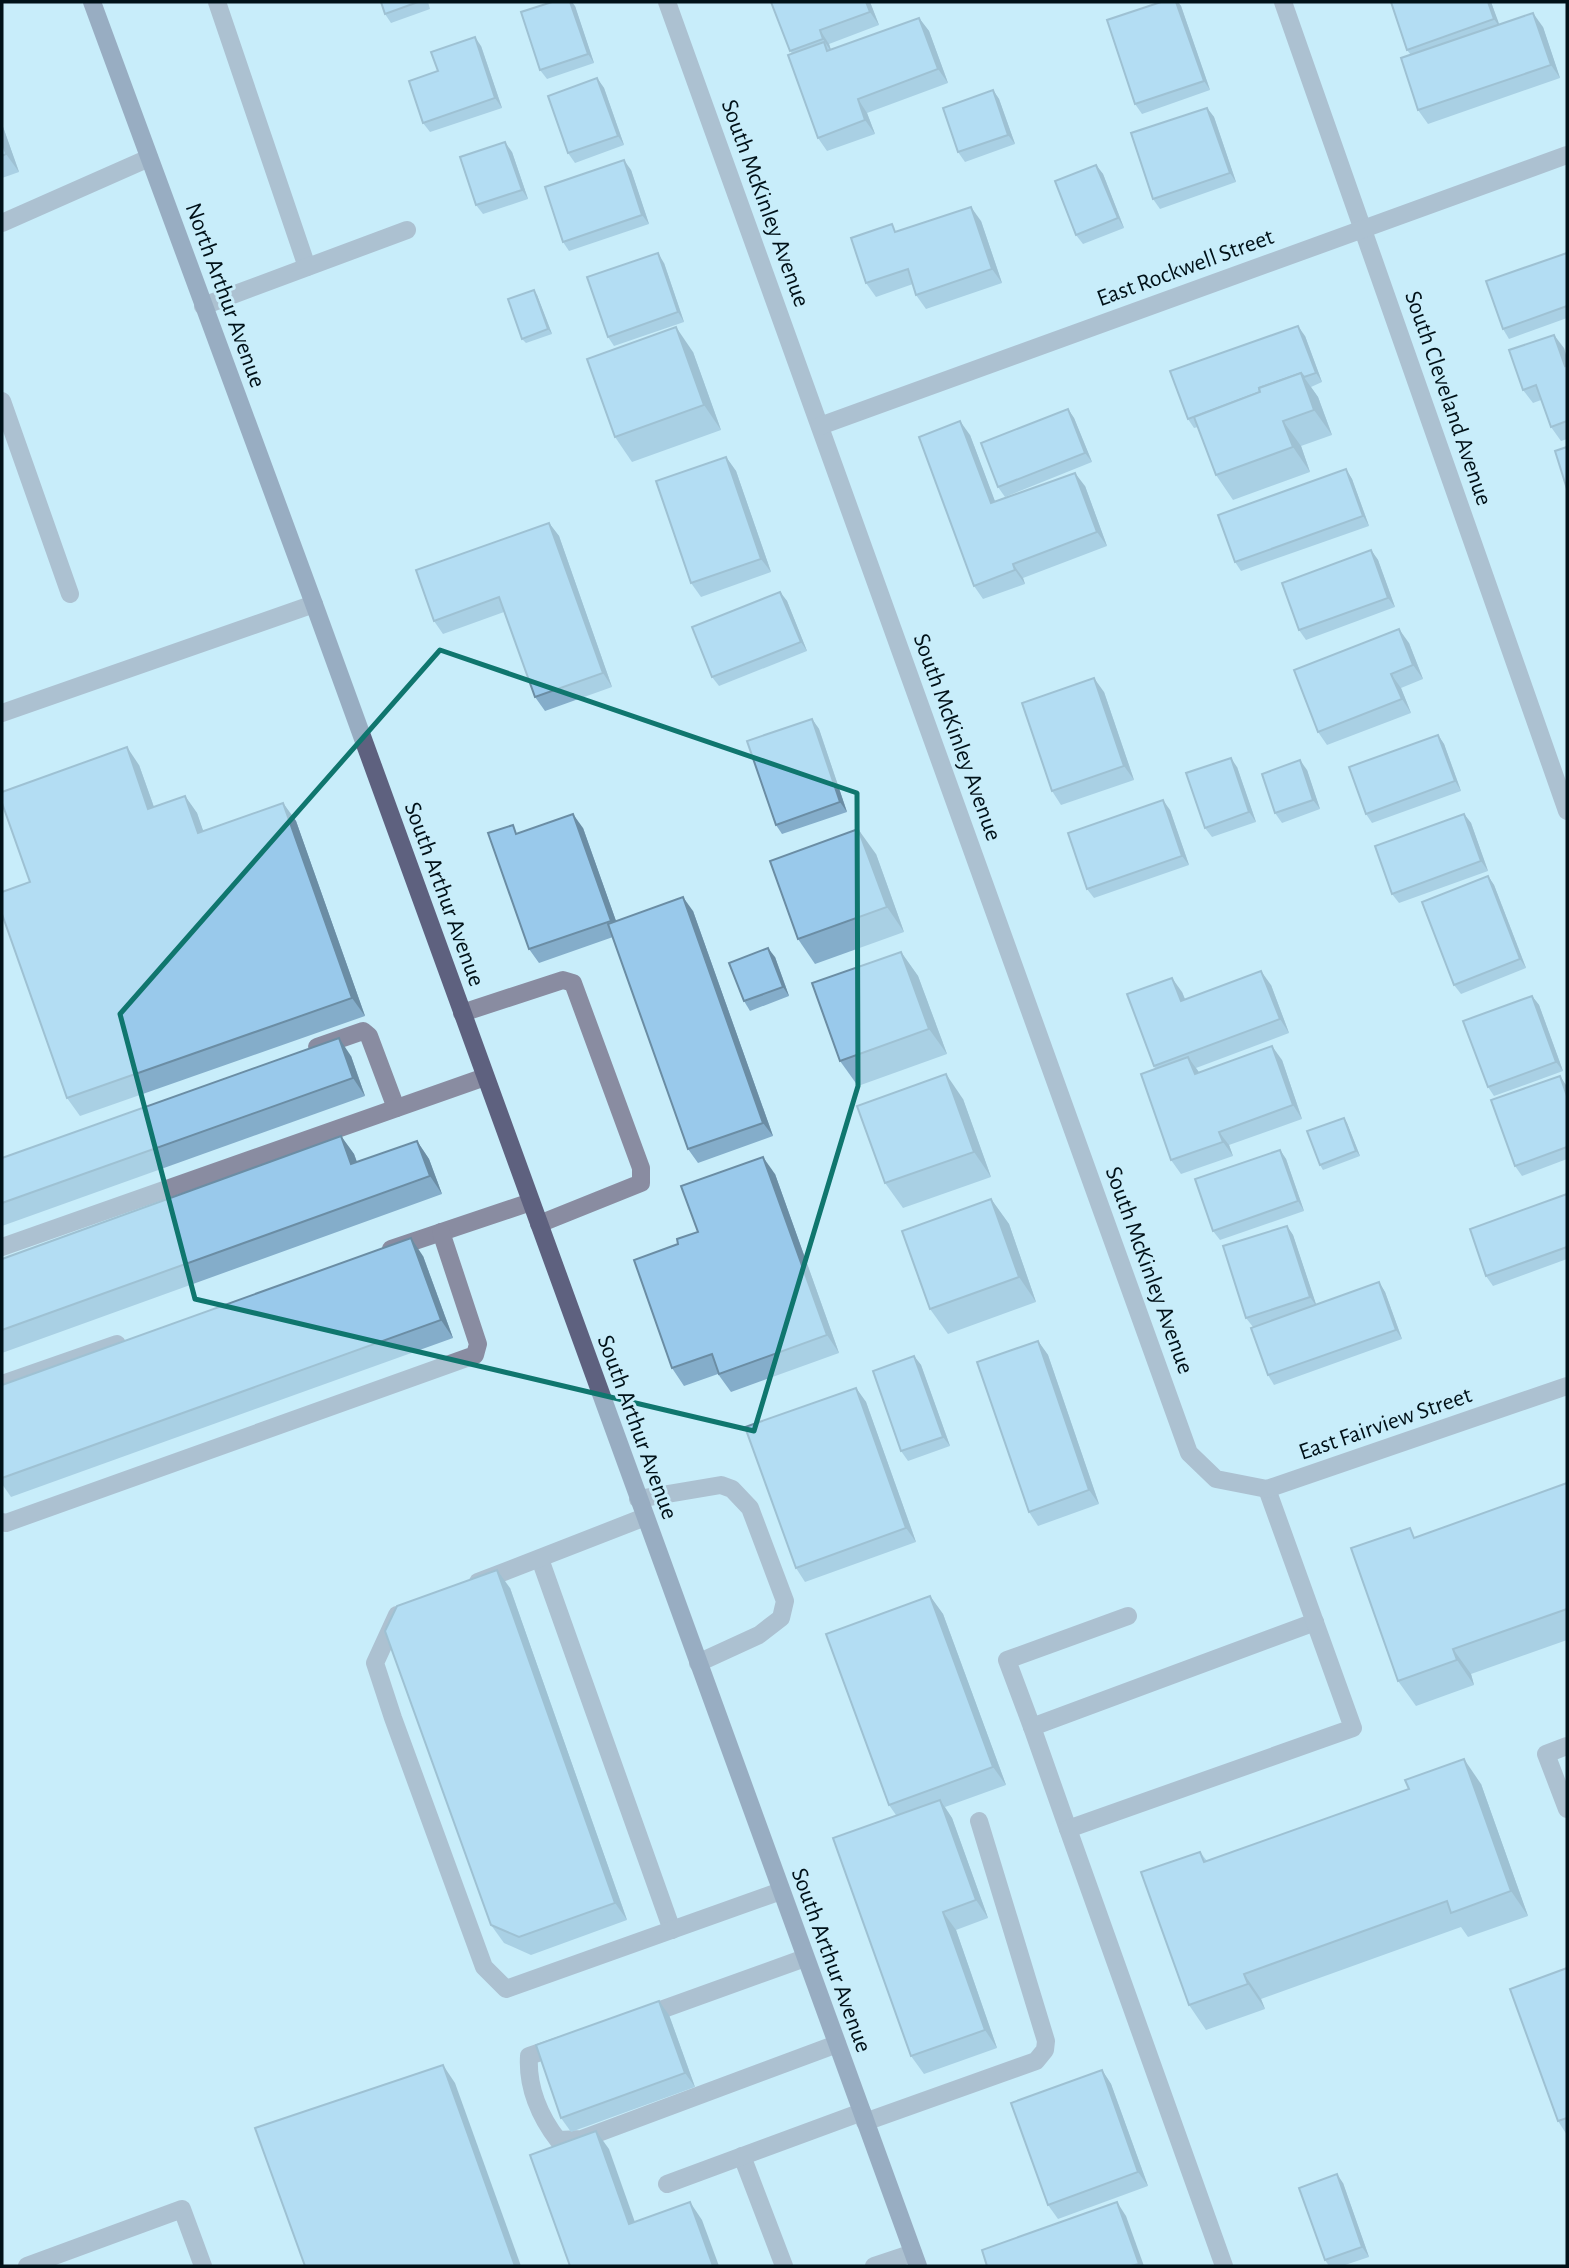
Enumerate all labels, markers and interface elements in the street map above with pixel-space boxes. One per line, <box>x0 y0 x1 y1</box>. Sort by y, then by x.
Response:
street label: South McKinley Avenue <box>716 97 814 310</box>
street label: North Arthur Avenue <box>181 200 270 391</box>
street label: East Rockwell Street <box>1094 225 1277 311</box>
street label: South Cleveland Avenue <box>1400 288 1496 509</box>
street label: South McKinley Avenue <box>908 631 1006 844</box>
street label: South Arthur Avenue <box>400 799 489 990</box>
street label: South McKinley Avenue <box>1100 1164 1198 1377</box>
street label: South Arthur Avenue <box>593 1332 682 1523</box>
street label: East Fairview Street <box>1296 1383 1475 1465</box>
street label: South Arthur Avenue <box>787 1865 876 2056</box>

